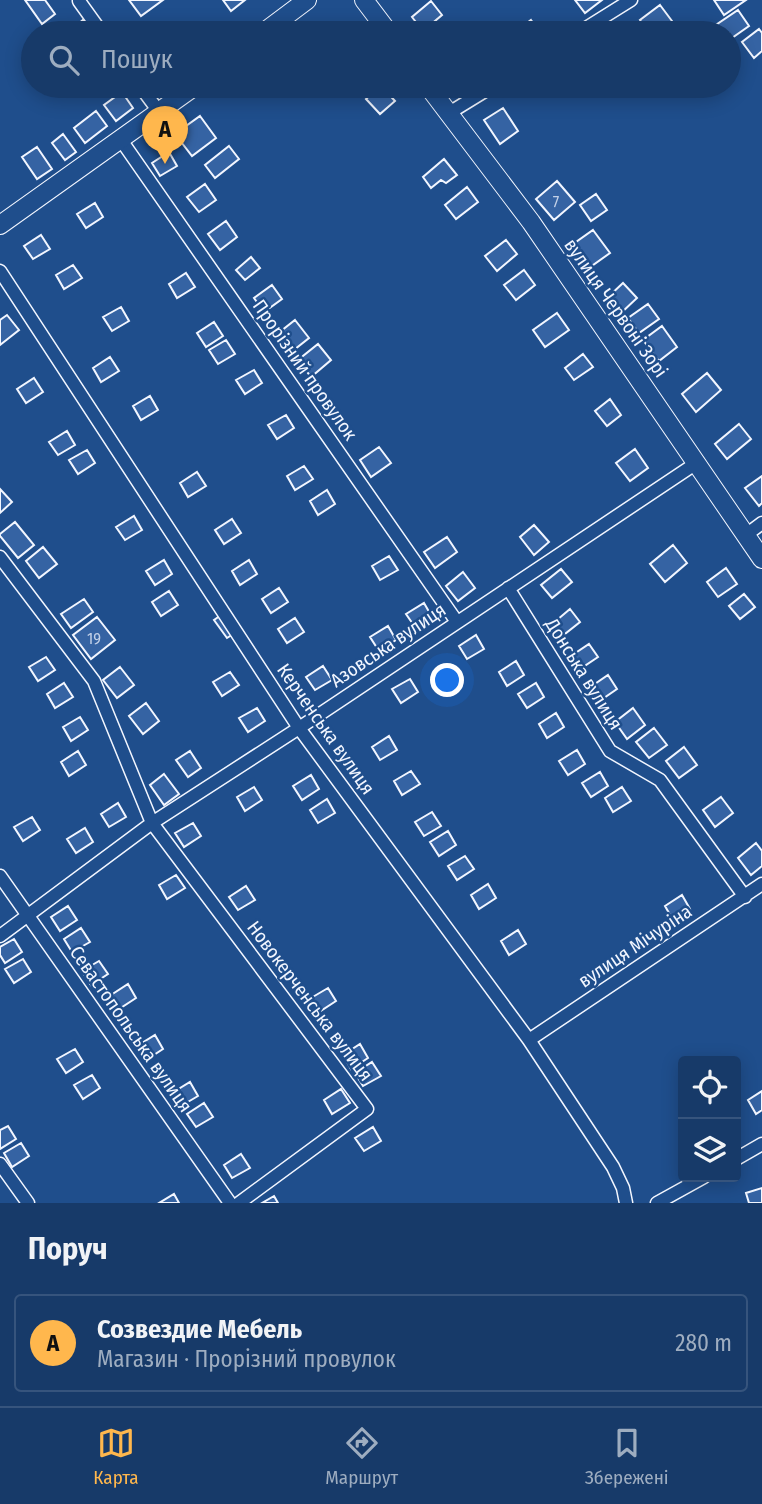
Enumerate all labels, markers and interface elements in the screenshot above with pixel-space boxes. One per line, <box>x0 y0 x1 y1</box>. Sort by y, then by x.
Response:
search box <box>21 21 741 98</box>
icon: search <box>45 41 83 79</box>
text: Пошук <box>101 44 173 75</box>
pin: A <box>142 106 188 164</box>
house number: 7 <box>553 192 560 211</box>
street label: вулиця Червоні Зорі <box>560 234 672 382</box>
street label: Прорізний провулок <box>248 295 362 445</box>
street label: Азовська вулиця <box>326 598 450 692</box>
street label: Донська вулиця <box>540 613 627 734</box>
house number: 19 <box>87 629 101 648</box>
street label: Керченська вулиця <box>272 659 380 799</box>
your location <box>430 663 464 697</box>
street label: вулиця Мічуріна <box>574 900 696 992</box>
street label: Новокерченська вулиця <box>242 916 378 1086</box>
street label: Севастопольська вулиця <box>65 942 197 1116</box>
map controls <box>678 1056 741 1182</box>
button: locate <box>678 1056 741 1119</box>
button: layers <box>678 1119 741 1182</box>
text: Поруч <box>28 1231 107 1267</box>
text: Созвездие Мебель <box>97 1314 302 1345</box>
text: A <box>47 1329 59 1357</box>
text: 280 m <box>675 1329 732 1357</box>
text: Магазин · Прорізний провулок <box>97 1345 396 1373</box>
tab: Карта <box>93 1424 139 1489</box>
tab: Маршрут <box>325 1424 398 1489</box>
tab: Збережені <box>585 1424 669 1489</box>

